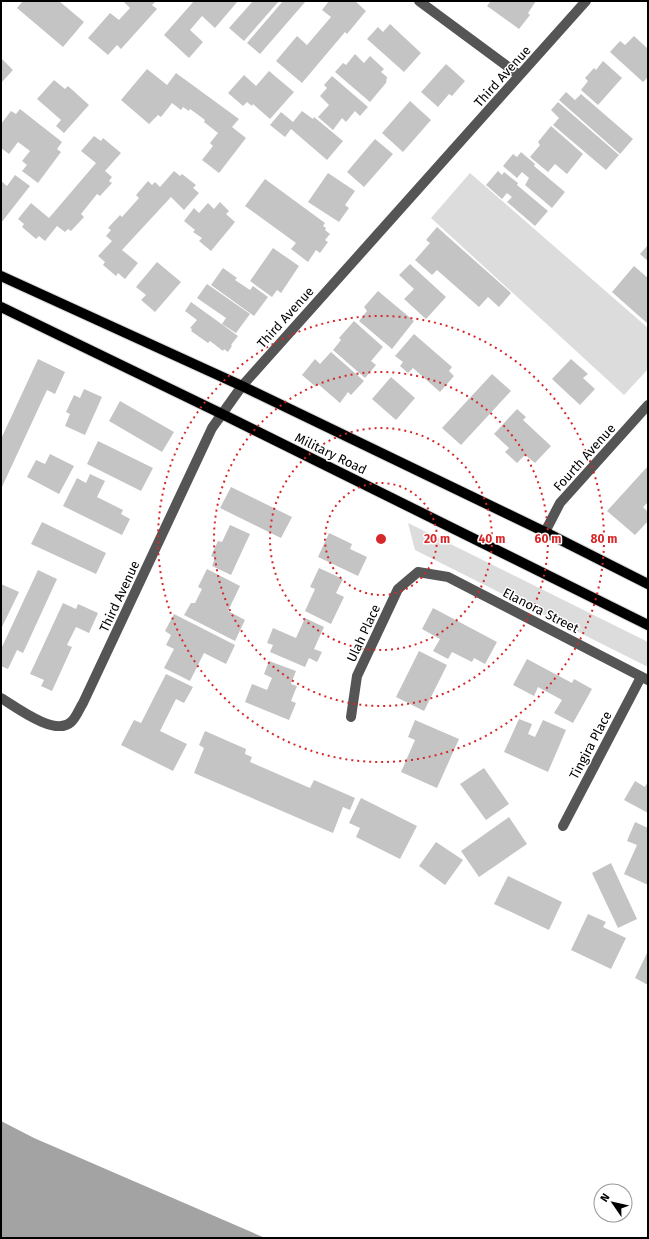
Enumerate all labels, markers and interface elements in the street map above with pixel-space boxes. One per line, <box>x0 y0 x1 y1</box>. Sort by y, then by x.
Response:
street label: Third Avenue <box>471 43 534 110</box>
street label: Third Avenue <box>254 284 317 351</box>
street label: Fourth Avenue <box>550 421 618 494</box>
street label: Military Road <box>293 430 369 477</box>
centre of rings <box>374 532 388 546</box>
text: 20 m <box>424 532 450 546</box>
text: 40 m <box>479 532 505 546</box>
text: 60 m <box>535 532 561 546</box>
text: 80 m <box>591 532 617 546</box>
street label: Third Avenue <box>96 558 143 634</box>
street label: Elanora Street <box>500 585 582 636</box>
street label: Ulah Place <box>344 602 383 664</box>
street label: Tingira Place <box>566 709 615 782</box>
north arrow <box>593 1183 633 1223</box>
text: N <box>598 1191 613 1204</box>

